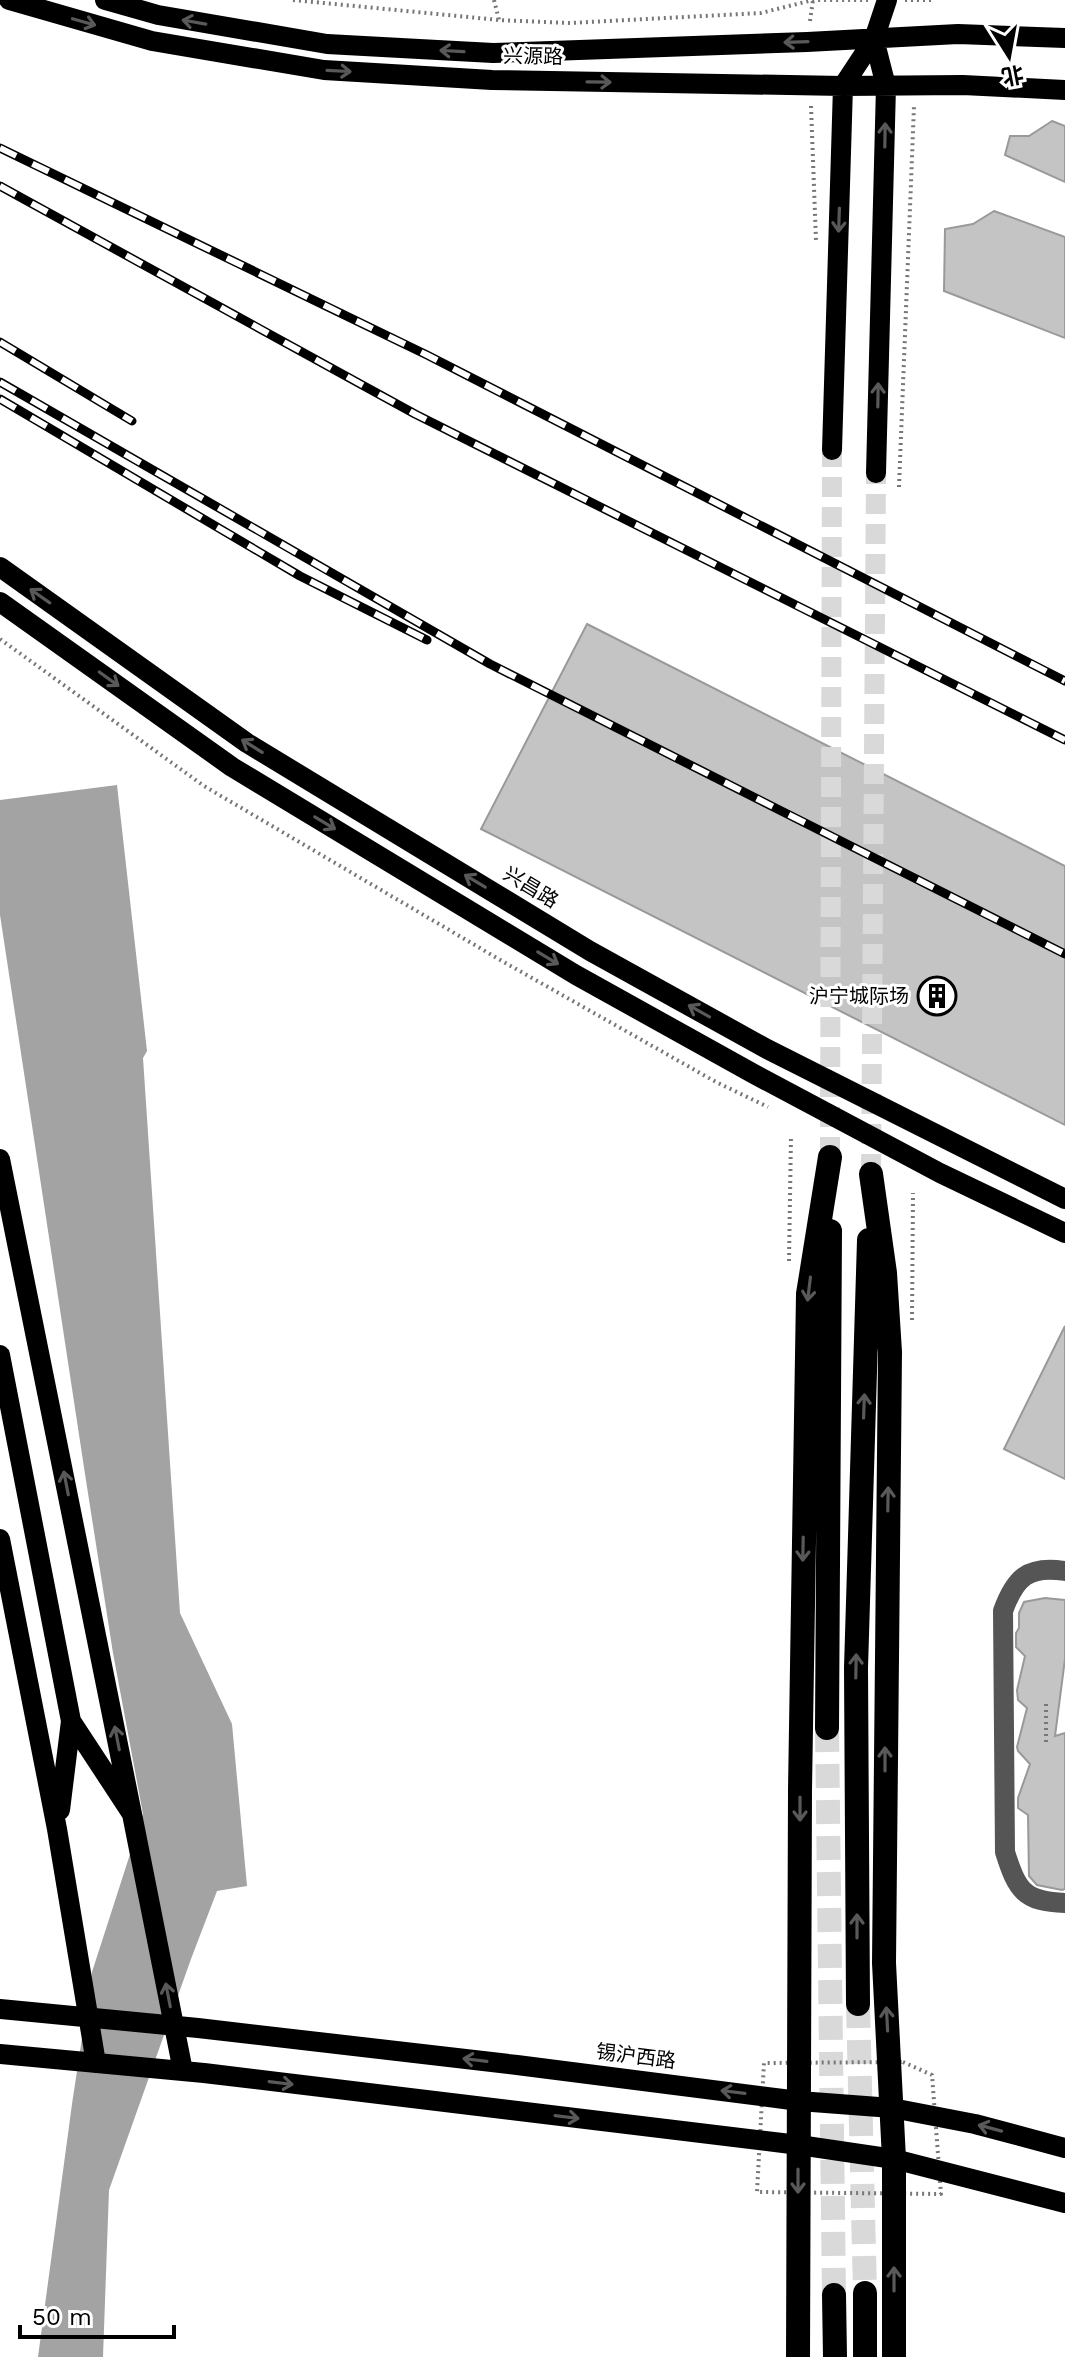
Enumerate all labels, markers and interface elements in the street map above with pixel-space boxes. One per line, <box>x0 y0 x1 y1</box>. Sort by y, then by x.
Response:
one-way arrow <box>182 13 207 28</box>
one-way arrow <box>71 16 96 30</box>
north arrow <box>969 16 1049 96</box>
one-way arrow <box>783 35 810 50</box>
one-way arrow <box>439 43 466 58</box>
street label: 兴源路 <box>503 43 563 69</box>
text: 北 <box>1000 61 1026 90</box>
one-way arrow <box>325 64 352 79</box>
one-way arrow <box>585 74 612 89</box>
one-way arrow <box>877 122 893 149</box>
one-way arrow <box>832 206 847 233</box>
one-way arrow <box>871 382 886 409</box>
one-way arrow <box>30 588 51 605</box>
one-way arrow <box>98 671 119 688</box>
one-way arrow <box>241 737 264 753</box>
one-way arrow <box>313 816 336 832</box>
street label: 兴昌路 <box>499 861 563 913</box>
one-way arrow <box>464 872 487 888</box>
one-way arrow <box>536 950 559 966</box>
building icon: 沪宁城际场 <box>916 975 958 1017</box>
place label: 沪宁城际场 <box>809 984 909 1008</box>
one-way arrow <box>688 1003 711 1019</box>
one-way arrow <box>801 1276 816 1301</box>
one-way arrow <box>857 1393 872 1420</box>
one-way arrow <box>58 1471 73 1496</box>
one-way arrow <box>881 1486 896 1513</box>
one-way arrow <box>795 1535 811 1562</box>
one-way arrow <box>849 1653 864 1680</box>
one-way arrow <box>109 1726 124 1751</box>
one-way arrow <box>877 1746 893 1773</box>
one-way arrow <box>792 1795 808 1822</box>
one-way arrow <box>849 1913 865 1940</box>
one-way arrow <box>160 1982 175 2008</box>
one-way arrow <box>880 2006 895 2033</box>
street label: 锡沪西路 <box>595 2039 677 2073</box>
one-way arrow <box>462 2052 488 2067</box>
one-way arrow <box>268 2075 294 2090</box>
one-way arrow <box>720 2084 746 2099</box>
one-way arrow <box>554 2110 580 2125</box>
one-way arrow <box>977 2120 1003 2135</box>
one-way arrow <box>790 2167 806 2194</box>
one-way arrow <box>887 2266 902 2293</box>
scale bar <box>20 2289 174 2339</box>
text: 50 m <box>32 2303 92 2331</box>

